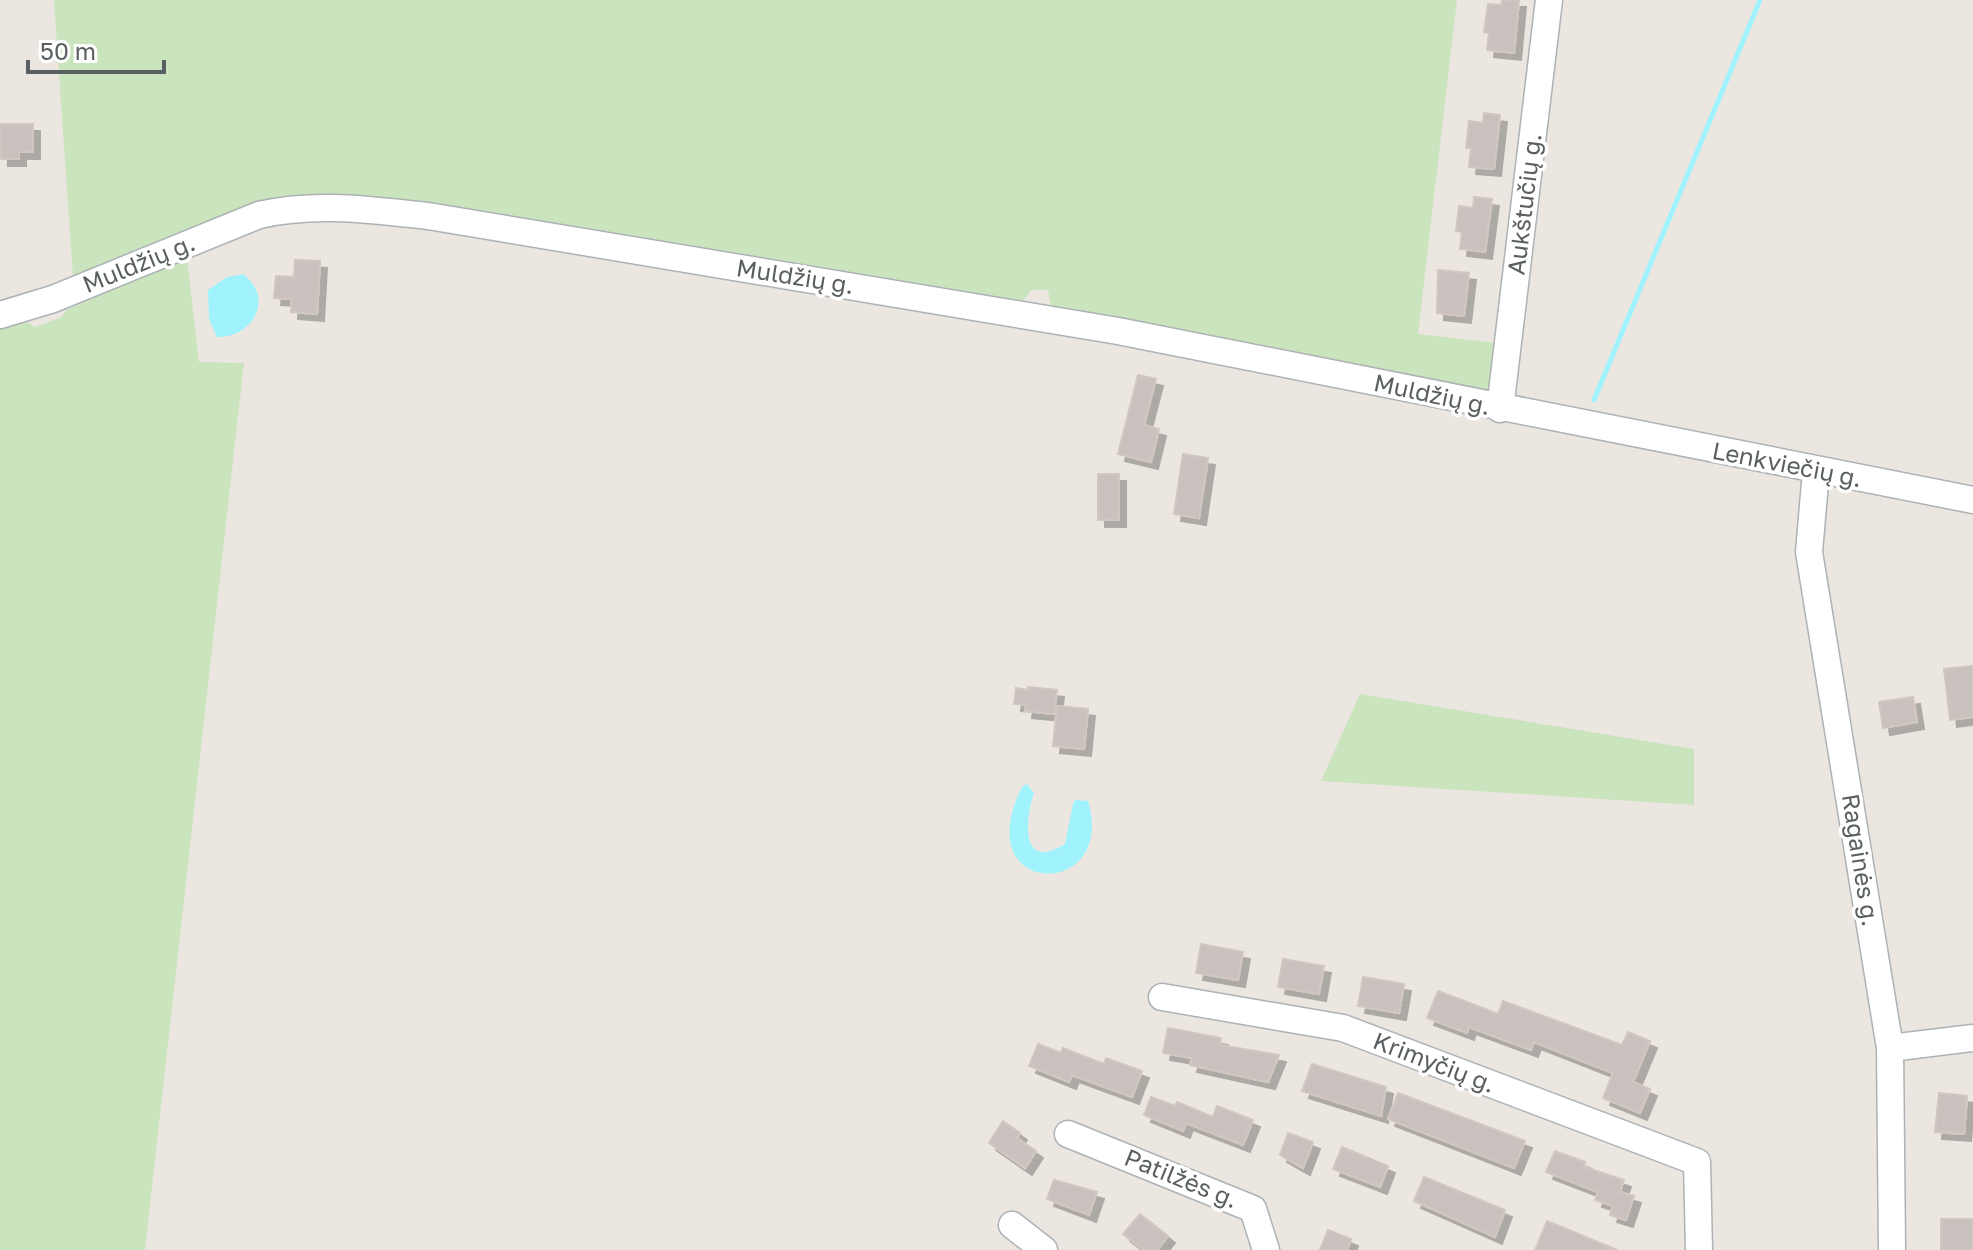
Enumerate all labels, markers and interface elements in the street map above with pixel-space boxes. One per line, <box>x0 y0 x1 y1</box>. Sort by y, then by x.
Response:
scale bar <box>28 24 164 74</box>
text: 50 m <box>40 36 96 65</box>
street label: Aukštučių g. <box>1500 131 1547 276</box>
street label: Muldžių g. <box>78 227 199 298</box>
street label: Muldžių g. <box>734 252 856 299</box>
street label: Muldžių g. <box>1371 367 1493 420</box>
street label: Lenkviečių g. <box>1710 435 1865 492</box>
street label: Ragainės g. <box>1837 791 1886 928</box>
street label: Krimyčių g. <box>1370 1025 1500 1098</box>
street label: Patilžės g. <box>1121 1142 1242 1213</box>

